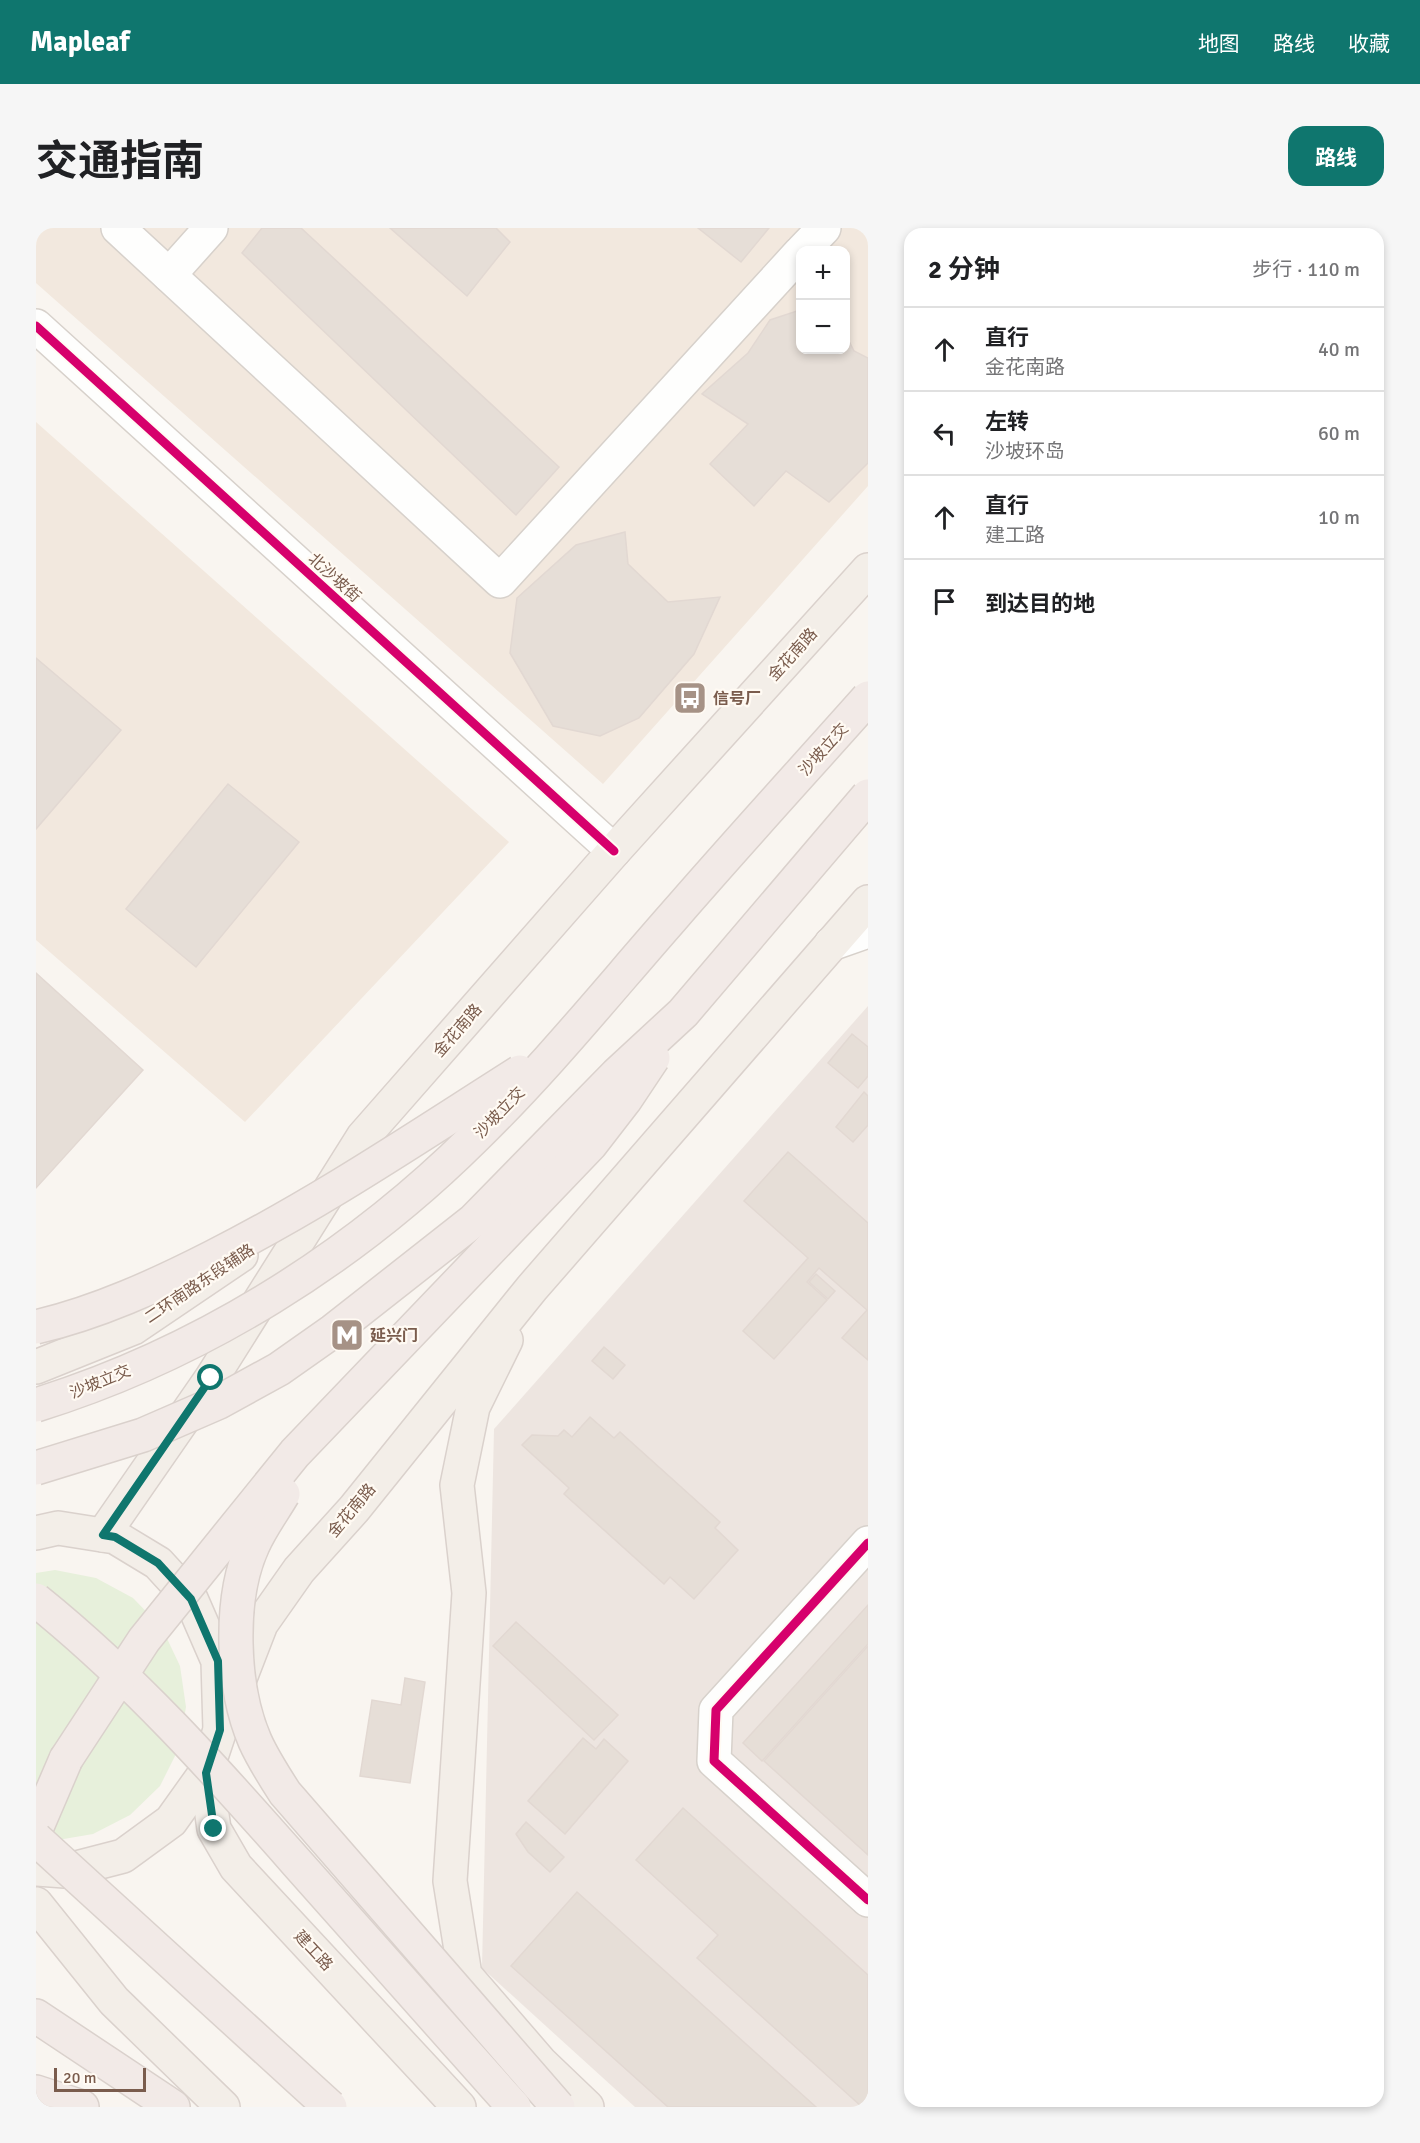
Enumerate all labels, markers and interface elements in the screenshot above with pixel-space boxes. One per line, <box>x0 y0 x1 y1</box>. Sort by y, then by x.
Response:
text: Mapleaf <box>30 25 130 59</box>
text: 地图 <box>1198 31 1240 57</box>
text: 路线 <box>1273 31 1315 57</box>
text: 收藏 <box>1348 31 1390 57</box>
button: 路线 <box>1288 126 1384 186</box>
text: 交通指南 <box>36 136 204 187</box>
map controls <box>796 246 850 354</box>
button: + <box>796 246 850 300</box>
text: 2 分钟 <box>928 254 1000 286</box>
text: 步行 · 110 m <box>1252 257 1360 282</box>
button: − <box>796 300 850 354</box>
text: 直行 <box>985 324 1029 351</box>
icon: ahead <box>928 333 961 366</box>
text: 40 m <box>1318 337 1360 362</box>
text: 金花南路 <box>985 355 1065 380</box>
text: 左转 <box>985 408 1029 435</box>
icon: left <box>928 417 961 450</box>
text: 60 m <box>1318 421 1360 446</box>
text: 沙坡环岛 <box>985 439 1065 464</box>
text: 直行 <box>985 492 1029 519</box>
icon: ahead <box>928 501 961 534</box>
text: 10 m <box>1318 505 1360 530</box>
text: 建工路 <box>985 523 1045 548</box>
street label: 北沙坡街 <box>304 549 365 607</box>
icon: arrive <box>928 585 961 618</box>
text: 到达目的地 <box>985 590 1095 617</box>
street label: 金花南路 <box>764 624 822 685</box>
bus stop icon: 信号厂 <box>672 680 708 716</box>
place label: 信号厂 <box>713 689 761 709</box>
street label: 沙坡立交 <box>795 719 853 780</box>
street label: 金花南路 <box>429 1000 486 1061</box>
street label: 沙坡立交 <box>470 1083 529 1143</box>
street label: 二环南路东段辅路 <box>141 1240 258 1328</box>
metro station icon: 延兴门 <box>329 1317 365 1353</box>
place label: 延兴门 <box>370 1326 418 1346</box>
street label: 沙坡立交 <box>67 1361 134 1403</box>
route start <box>197 1364 223 1390</box>
street label: 金花南路 <box>324 1480 380 1542</box>
route end <box>200 1815 226 1841</box>
street label: 建工路 <box>290 1926 337 1975</box>
scale bar <box>54 2065 146 2092</box>
text: 20 m <box>63 2068 97 2088</box>

